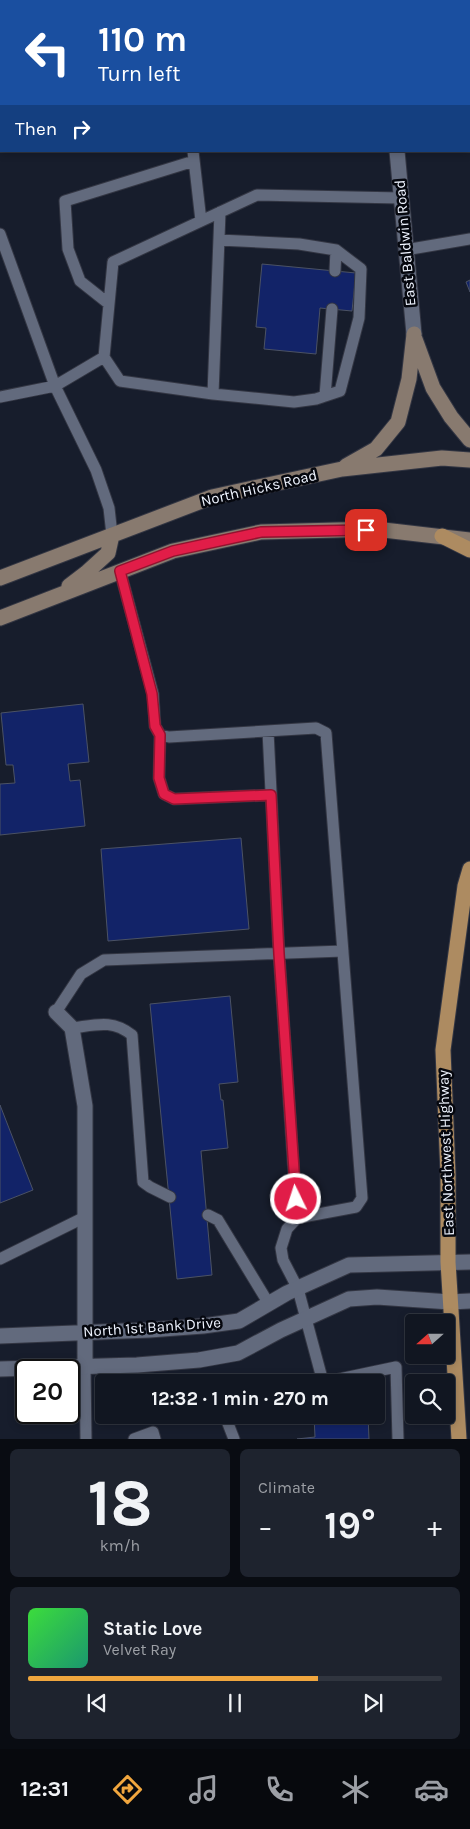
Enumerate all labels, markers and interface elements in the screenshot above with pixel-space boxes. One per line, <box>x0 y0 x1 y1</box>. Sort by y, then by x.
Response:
text: 110 m <box>98 19 187 60</box>
icon: left <box>15 20 80 85</box>
text: Turn left <box>98 61 181 87</box>
icon: right <box>67 115 95 143</box>
text: Then <box>15 118 57 140</box>
street label: East Baldwin Road <box>391 179 419 307</box>
street label: North Hicks Road <box>199 466 319 510</box>
pin <box>345 509 387 551</box>
icon: arrive <box>352 516 380 544</box>
street label: East Northwest Highway <box>434 1070 458 1236</box>
position arrow <box>269 1172 321 1224</box>
street label: North 1st Bank Drive <box>83 1313 221 1341</box>
north arrow <box>405 1314 455 1364</box>
map controls <box>405 1314 455 1424</box>
speed limit sign: 20 <box>15 1359 80 1424</box>
button: search <box>405 1374 455 1424</box>
text: 12:32 · 1 min · 270 m <box>151 1388 329 1410</box>
text: 18 <box>87 1465 153 1541</box>
text: Climate <box>258 1478 315 1497</box>
text: 19° <box>324 1503 376 1548</box>
text: − <box>258 1510 273 1543</box>
text: + <box>427 1510 442 1543</box>
text: km/h <box>100 1536 140 1555</box>
text: Static Love <box>103 1618 202 1640</box>
text: Velvet Ray <box>103 1640 176 1659</box>
icon: previous <box>83 1689 111 1717</box>
icon: pause <box>221 1689 249 1717</box>
icon: next <box>359 1689 387 1717</box>
icon: directions <box>110 1772 145 1807</box>
icon: music <box>186 1772 221 1807</box>
icon: phone <box>262 1772 297 1807</box>
icon: climate <box>338 1772 373 1807</box>
icon: car <box>414 1772 449 1807</box>
text: 12:31 <box>21 1776 69 1802</box>

